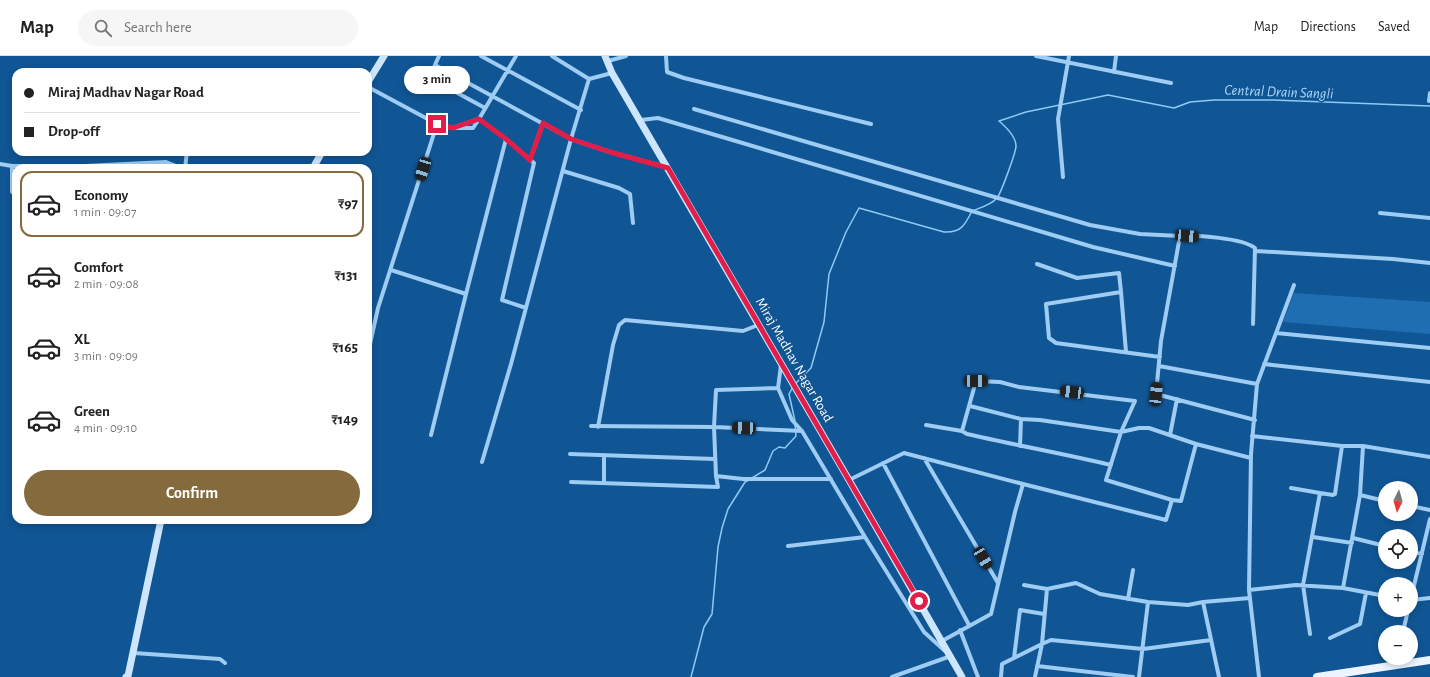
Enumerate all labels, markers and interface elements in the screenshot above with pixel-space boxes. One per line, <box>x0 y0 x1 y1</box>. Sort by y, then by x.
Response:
search box <box>78 10 358 46</box>
icon: search <box>92 17 114 39</box>
text: Map <box>20 18 54 37</box>
text: Search here <box>124 20 192 35</box>
text: Map <box>1254 20 1278 34</box>
text: Directions <box>1300 20 1356 34</box>
text: Saved <box>1378 20 1410 34</box>
callout: 3 min <box>404 66 470 94</box>
text: 3 min <box>423 73 451 86</box>
water label: Central Drain Sangli <box>1224 83 1334 101</box>
text: Miraj Madhav Nagar Road <box>48 85 204 100</box>
route end <box>428 115 446 133</box>
text: Drop-off <box>48 124 100 139</box>
car <box>414 156 432 182</box>
icon: car <box>26 186 62 222</box>
text: Economy <box>74 188 128 203</box>
text: ₹97 <box>338 196 358 211</box>
text: 1 min · 09:07 <box>74 206 136 219</box>
car <box>1175 229 1199 243</box>
icon: car <box>26 258 62 294</box>
text: Comfort <box>74 260 123 275</box>
text: ₹131 <box>334 268 358 283</box>
text: 2 min · 09:08 <box>74 278 139 291</box>
street label: Miraj Madhav Nagar Road <box>753 295 835 425</box>
icon: car <box>26 330 62 366</box>
text: XL <box>74 332 90 347</box>
text: ₹165 <box>333 340 358 355</box>
text: 3 min · 09:09 <box>74 350 138 363</box>
car <box>964 375 988 387</box>
car <box>1149 381 1163 407</box>
car <box>1059 385 1085 399</box>
icon: car <box>26 402 62 438</box>
text: Green <box>74 404 110 419</box>
text: ₹149 <box>332 412 358 427</box>
text: 4 min · 09:10 <box>74 422 137 435</box>
car <box>732 422 756 434</box>
button: Confirm <box>24 470 360 516</box>
north arrow <box>1378 481 1418 521</box>
map controls <box>1378 481 1418 665</box>
button: locate <box>1378 529 1418 569</box>
car <box>972 545 994 571</box>
button: + <box>1378 577 1418 617</box>
route start <box>910 592 928 610</box>
button: − <box>1378 625 1418 665</box>

